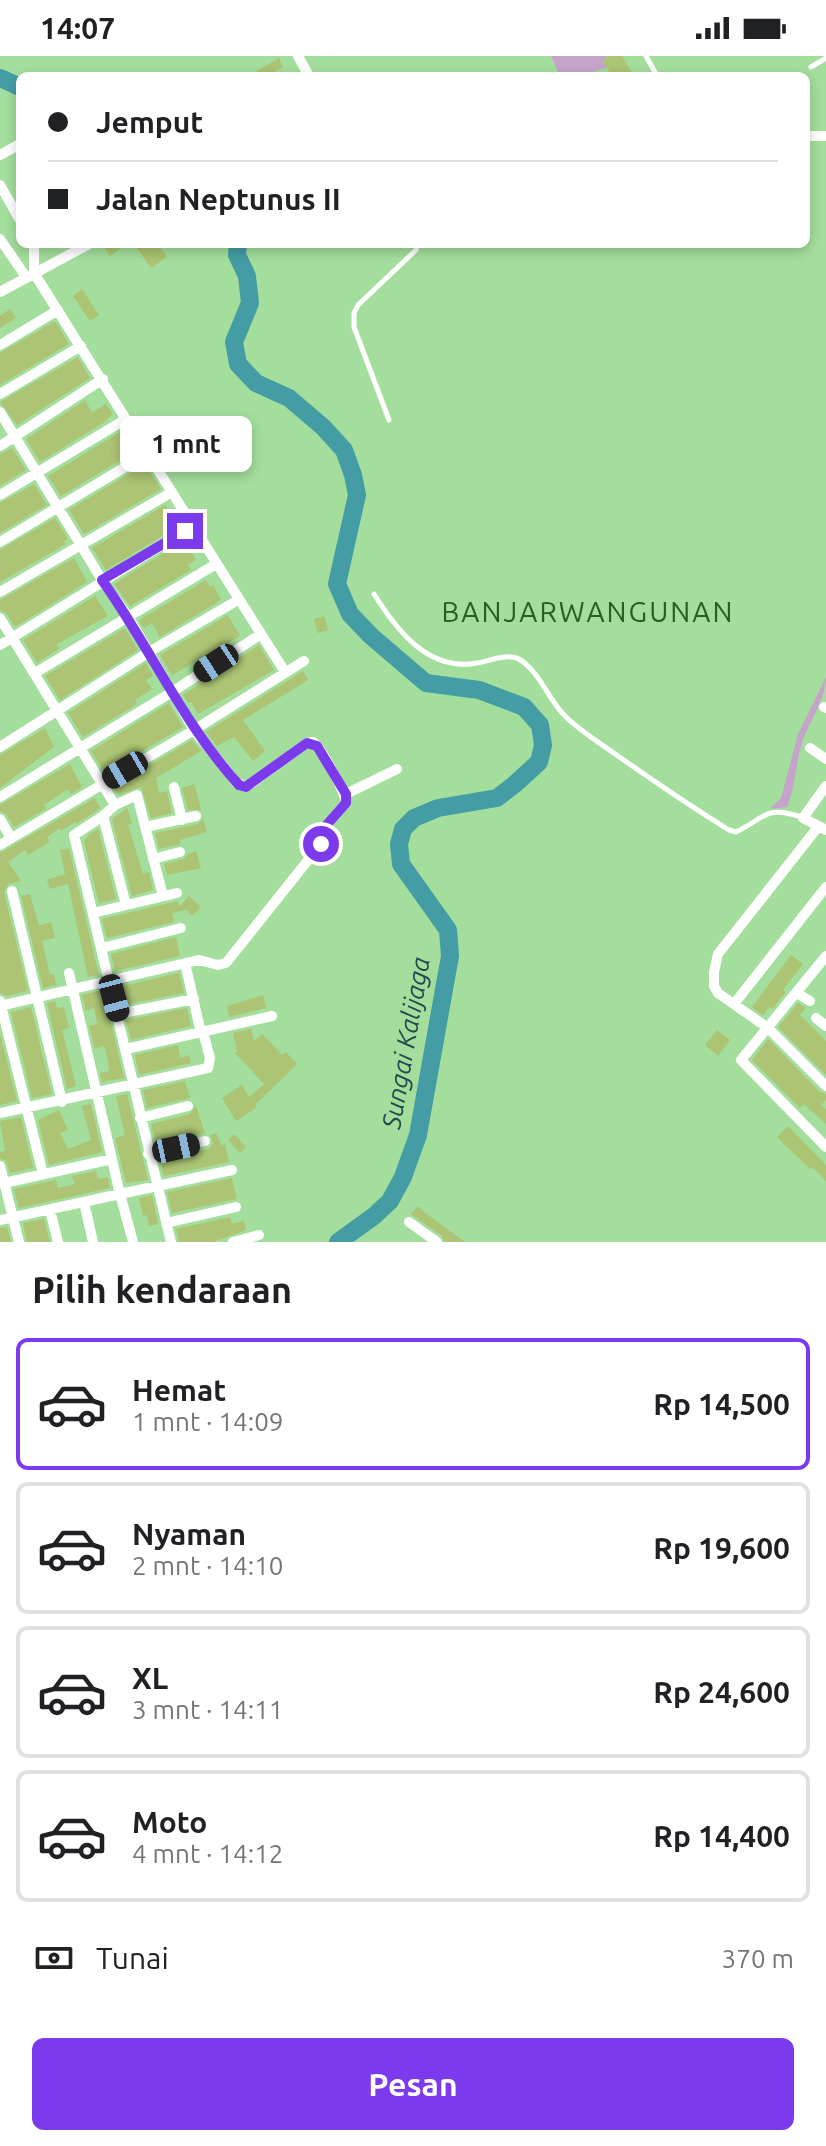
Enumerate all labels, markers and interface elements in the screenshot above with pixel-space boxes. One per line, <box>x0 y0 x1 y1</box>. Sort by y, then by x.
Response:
text: 14:07 <box>40 11 115 45</box>
text: Jemput <box>96 105 203 139</box>
text: Jalan Neptunus II <box>96 182 341 216</box>
callout: 1 mnt <box>119 415 251 471</box>
text: 1 mnt <box>151 429 221 458</box>
route end <box>167 513 203 549</box>
district label: BANJARWANGUNAN <box>442 596 734 627</box>
car <box>189 640 243 686</box>
car <box>98 748 152 792</box>
route start <box>303 826 339 862</box>
water label: Sungai Kalijaga <box>376 955 435 1132</box>
car <box>96 972 132 1024</box>
car <box>150 1131 202 1165</box>
text: Pilih kendaraan <box>32 1269 292 1310</box>
icon: car <box>36 1368 108 1440</box>
text: Hemat <box>132 1373 226 1407</box>
text: Rp 14,500 <box>653 1387 790 1421</box>
text: 1 mnt · 14:09 <box>132 1407 283 1436</box>
icon: car <box>36 1512 108 1584</box>
text: Nyaman <box>132 1517 246 1551</box>
text: Rp 19,600 <box>653 1531 790 1565</box>
text: 2 mnt · 14:10 <box>132 1551 283 1580</box>
icon: car <box>36 1656 108 1728</box>
text: XL <box>132 1661 168 1695</box>
text: Rp 24,600 <box>653 1675 790 1709</box>
text: 3 mnt · 14:11 <box>132 1695 283 1724</box>
icon: car <box>36 1800 108 1872</box>
text: Moto <box>132 1805 207 1839</box>
text: Rp 14,400 <box>653 1819 790 1853</box>
text: 4 mnt · 14:12 <box>132 1839 283 1868</box>
icon: cash <box>32 1936 76 1980</box>
text: Tunai <box>96 1941 169 1975</box>
text: 370 m <box>722 1944 794 1973</box>
button: Pesan <box>32 2038 794 2130</box>

